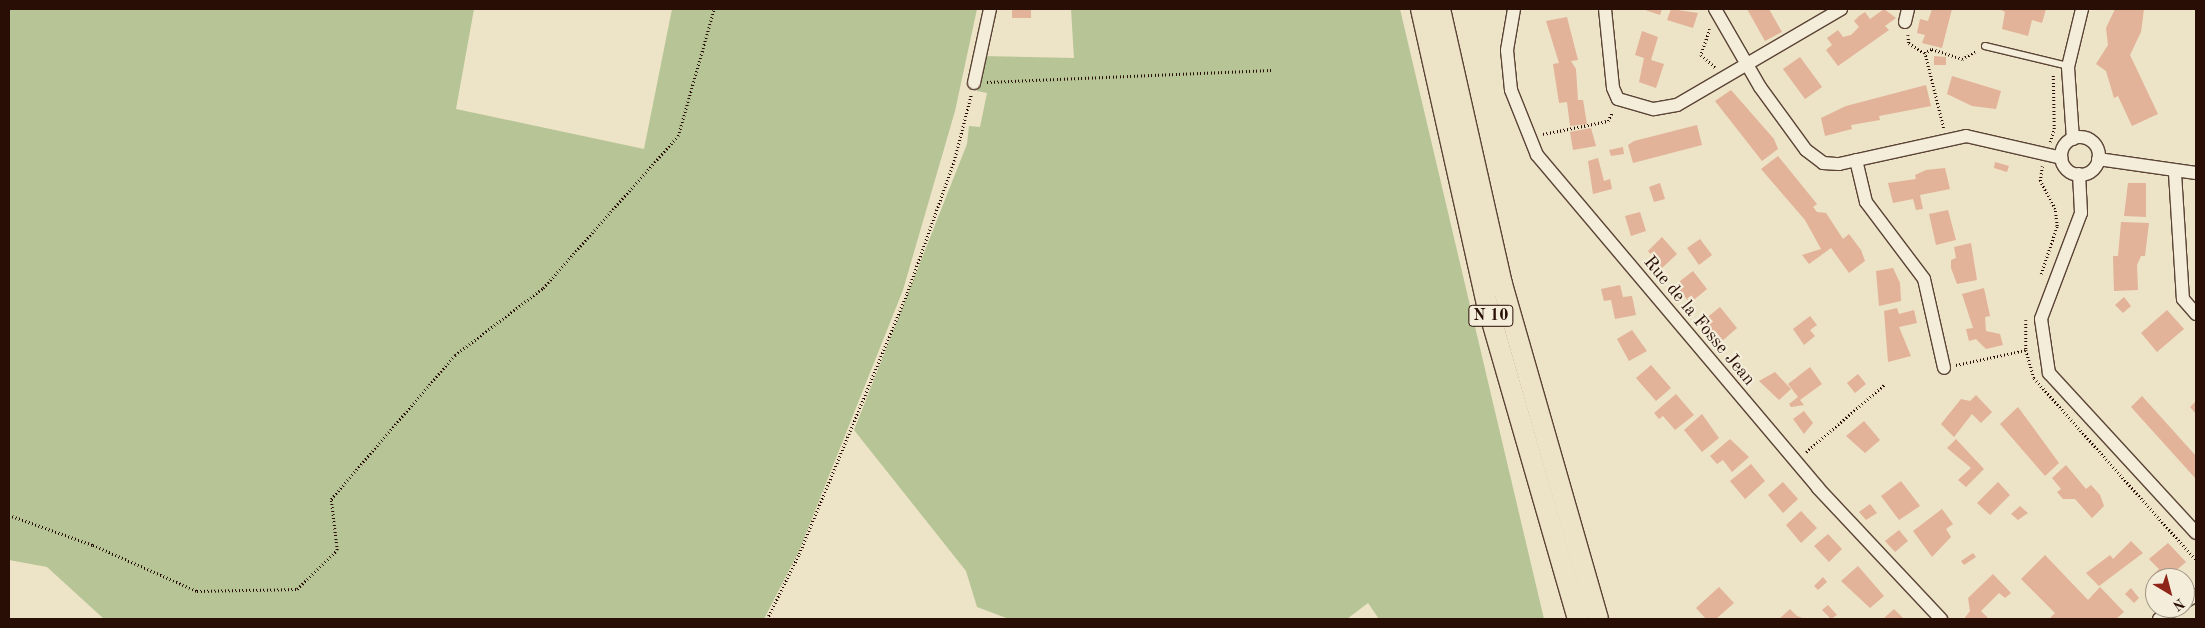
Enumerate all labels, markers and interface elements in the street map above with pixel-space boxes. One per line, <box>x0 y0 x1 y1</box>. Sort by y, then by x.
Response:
street label: Rue de la Fosse Jean <box>1638 252 1760 390</box>
road number: N 10 <box>1467 302 1515 330</box>
north arrow <box>2145 568 2195 618</box>
text: N <box>2170 595 2187 613</box>

